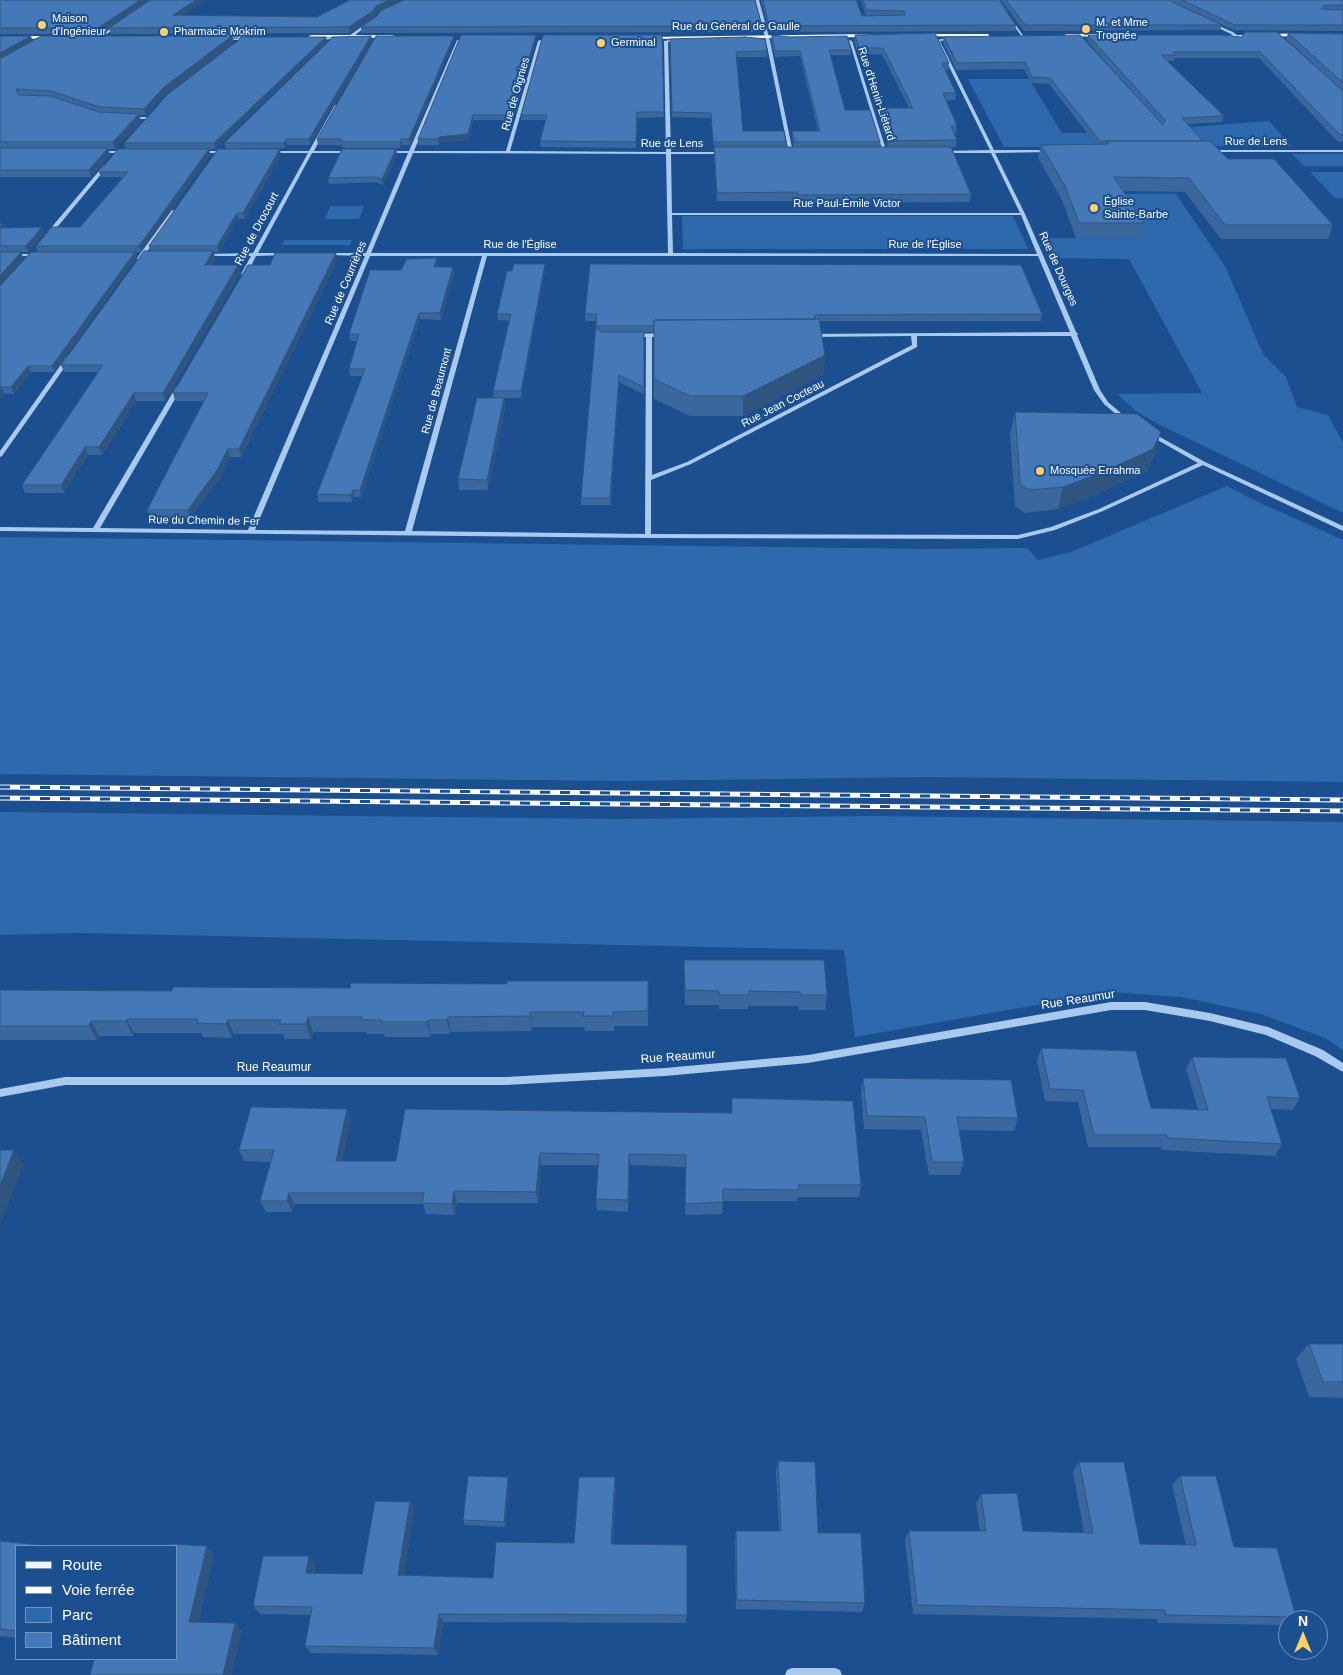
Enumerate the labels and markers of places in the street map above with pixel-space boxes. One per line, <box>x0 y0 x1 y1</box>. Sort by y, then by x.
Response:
place label: Maison d'Ingénieur <box>52 12 106 38</box>
place label: M. et Mme Trognée <box>1096 16 1148 42</box>
marker: Maison d'Ingénieur <box>36 19 48 31</box>
marker: M. et Mme Trognée <box>1080 23 1092 35</box>
place label: Pharmacie Mokrim <box>174 25 266 39</box>
marker: Pharmacie Mokrim <box>158 26 170 38</box>
place label: Germinal <box>611 36 656 50</box>
marker: Germinal <box>595 37 607 49</box>
place label: Église Sainte-Barbe <box>1104 195 1168 221</box>
marker: Église Sainte-Barbe <box>1088 202 1100 214</box>
place label: Mosquée Errahma <box>1050 464 1140 478</box>
marker: Mosquée Errahma <box>1034 465 1046 477</box>

